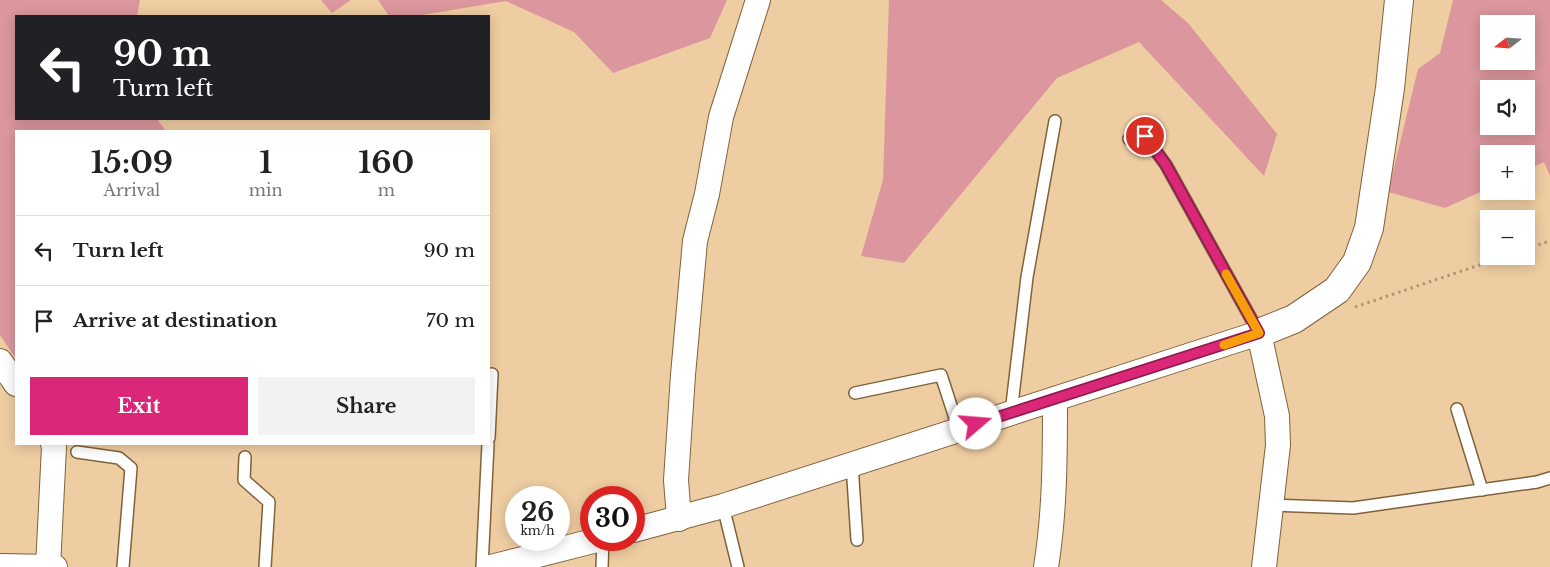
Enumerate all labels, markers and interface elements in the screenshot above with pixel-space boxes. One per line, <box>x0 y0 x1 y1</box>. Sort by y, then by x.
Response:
north arrow <box>1480 15 1535 70</box>
map controls <box>1480 15 1535 265</box>
text: 90 m <box>113 32 211 75</box>
icon: left <box>30 35 95 100</box>
text: Turn left <box>113 75 213 102</box>
button: sound <box>1480 80 1535 135</box>
pin <box>1124 115 1166 157</box>
icon: arrive <box>1131 122 1159 150</box>
text: 15:09 <box>91 144 173 181</box>
text: 1 <box>259 144 272 181</box>
text: 160 <box>358 144 414 181</box>
button: + <box>1480 145 1535 200</box>
text: Arrival <box>104 180 160 200</box>
text: min <box>249 180 283 200</box>
text: m <box>378 180 395 200</box>
button: − <box>1480 210 1535 265</box>
icon: left <box>30 237 58 265</box>
text: Turn left <box>73 239 164 262</box>
text: 90 m <box>423 239 475 262</box>
icon: arrive <box>30 307 58 335</box>
text: Arrive at destination <box>73 309 277 332</box>
text: 70 m <box>426 309 475 332</box>
button: Exit <box>30 377 248 435</box>
button: Share <box>258 377 475 435</box>
position arrow <box>949 397 1001 449</box>
speed limit sign: 30 <box>580 486 645 551</box>
text: 26 <box>521 497 554 528</box>
text: km/h <box>520 523 555 538</box>

